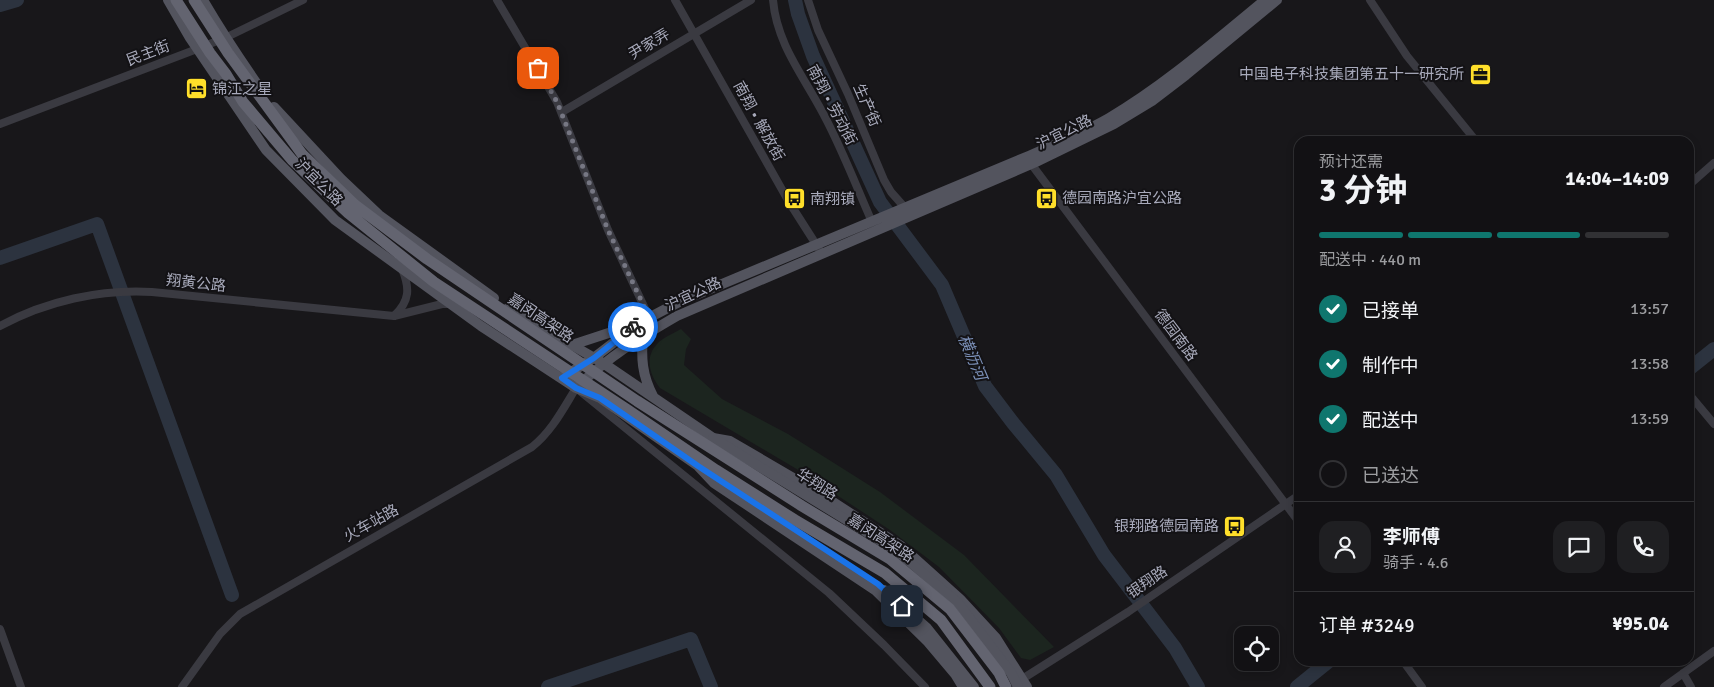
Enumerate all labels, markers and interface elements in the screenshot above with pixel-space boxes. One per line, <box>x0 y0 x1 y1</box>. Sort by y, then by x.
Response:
street label: 尹家弄 <box>625 25 673 63</box>
street label: 民主街 <box>124 37 172 69</box>
pin <box>517 47 559 89</box>
icon: bag <box>524 54 552 82</box>
street label: 南翔 • 劳动街 <box>803 62 861 148</box>
office icon: 中国电子科技集团第五十一研究所 <box>1468 62 1492 86</box>
place label: 中国电子科技集团第五十一研究所 <box>1239 65 1464 83</box>
hotel icon: 锦江之星 <box>184 77 208 101</box>
street label: 南翔 • 解放街 <box>730 78 788 164</box>
place label: 锦江之星 <box>212 80 272 98</box>
street label: 生产街 <box>850 81 884 129</box>
street label: 沪宜公路 <box>1033 111 1095 153</box>
text: 预计还需 <box>1319 152 1383 172</box>
street label: 沪宜公路 <box>291 154 347 210</box>
text: 14:04–14:09 <box>1565 167 1669 191</box>
text: 3 分钟 <box>1319 171 1407 210</box>
bus stop icon: 德园南路沪宜公路 <box>1034 186 1058 210</box>
bus stop icon: 南翔镇 <box>782 187 806 211</box>
place label: 德园南路沪宜公路 <box>1062 189 1182 207</box>
place label: 南翔镇 <box>810 190 855 208</box>
text: 配送中 · 440 m <box>1319 250 1421 270</box>
street label: 翔黄公路 <box>165 271 227 295</box>
street label: 沪宜公路 <box>662 273 724 315</box>
street label: 嘉闵高架路 <box>505 290 577 346</box>
icon: check <box>1319 295 1347 323</box>
text: 已接单 <box>1362 299 1419 323</box>
text: 13:57 <box>1630 299 1669 319</box>
courier <box>608 302 658 352</box>
street label: 德园南路 <box>1151 306 1201 364</box>
icon: bike <box>619 313 647 341</box>
water label: 横沥河 <box>953 331 992 386</box>
icon: check <box>1319 350 1347 378</box>
text: 制作中 <box>1362 354 1419 378</box>
text: 13:58 <box>1630 354 1669 374</box>
icon: check <box>1319 405 1347 433</box>
text: 配送中 <box>1362 409 1419 433</box>
text: 13:59 <box>1630 409 1669 429</box>
street label: 华翔路 <box>793 464 841 504</box>
text: 已送达 <box>1362 464 1419 488</box>
street label: 火车站路 <box>340 501 402 545</box>
street label: 嘉闵高架路 <box>845 510 917 566</box>
bus stop icon: 银翔路德园南路 <box>1223 514 1247 538</box>
place label: 银翔路德园南路 <box>1114 517 1219 535</box>
button: person <box>1319 521 1371 573</box>
button: chat <box>1553 521 1605 573</box>
button: phone <box>1617 521 1669 573</box>
text: 李师傅 <box>1383 525 1440 549</box>
text: 骑手 · 4.6 <box>1383 553 1448 573</box>
street label: 银翔路 <box>1123 562 1171 602</box>
pin <box>881 585 923 627</box>
icon: home <box>888 592 916 620</box>
text: ¥95.04 <box>1612 612 1669 636</box>
text: 订单 #3249 <box>1319 614 1414 638</box>
map controls <box>1234 626 1279 671</box>
button: locate <box>1234 626 1279 671</box>

